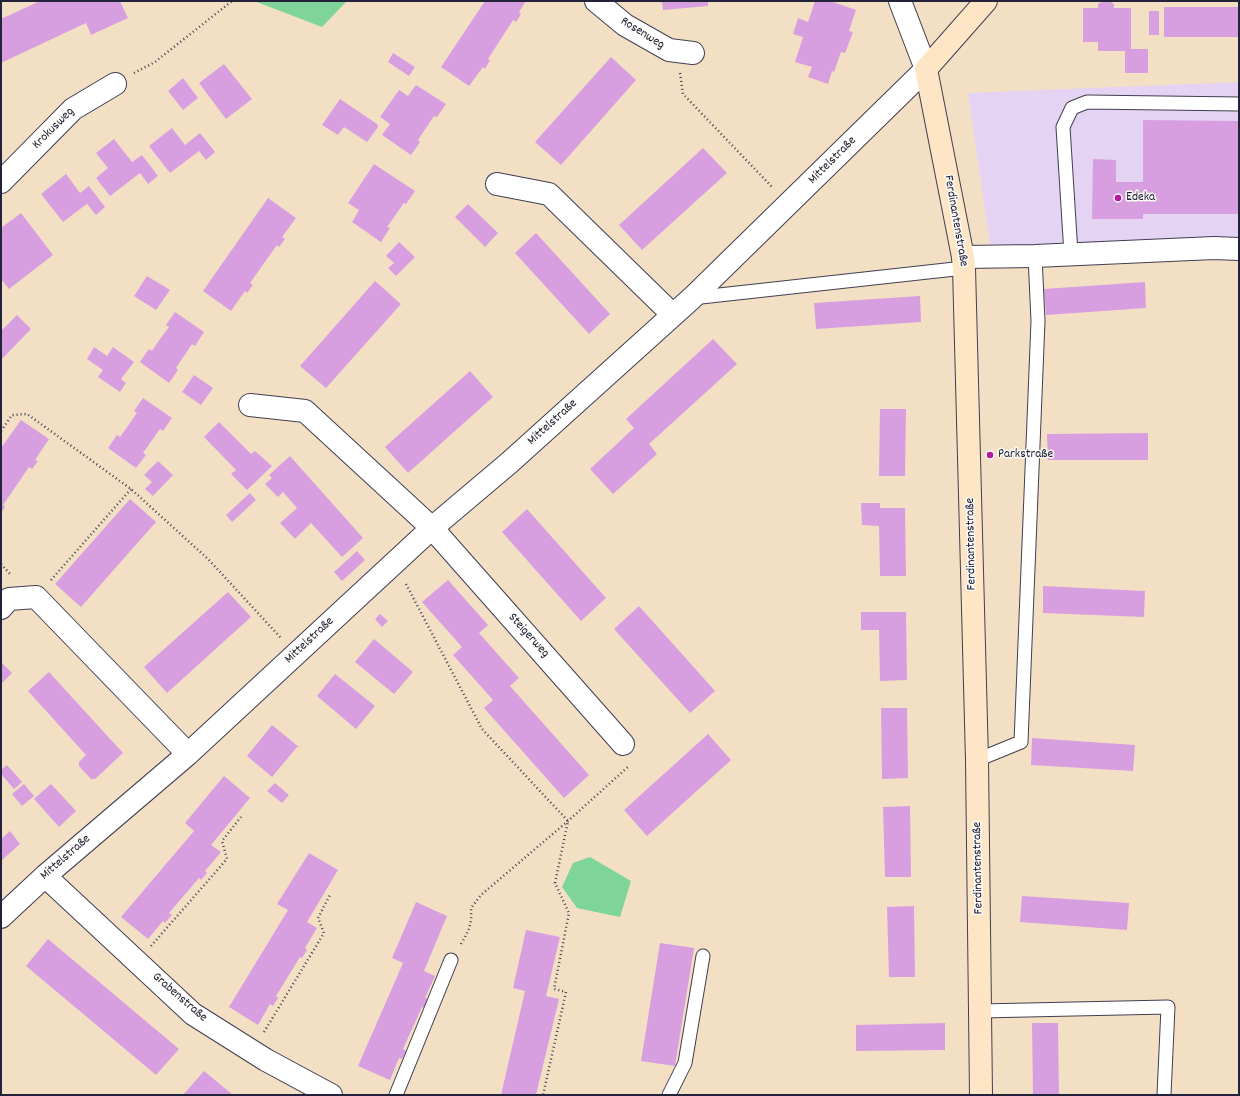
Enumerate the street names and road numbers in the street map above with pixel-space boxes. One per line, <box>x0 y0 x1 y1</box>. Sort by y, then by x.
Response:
street label: Rosenweg <box>617 14 667 54</box>
street label: Krokusweg <box>30 105 78 153</box>
street label: Mittelstraße <box>806 134 860 188</box>
street label: Ferdinantenstraße <box>939 174 971 268</box>
street label: Mittelstraße <box>525 397 581 449</box>
street label: Ferdinantenstraße <box>963 498 981 590</box>
street label: Steigerweg <box>504 610 552 662</box>
street label: Mittelstraße <box>282 614 338 668</box>
street label: Ferdinantenstraße <box>970 822 988 914</box>
street label: Mittelstraße <box>38 832 94 884</box>
street label: Grabenstraße <box>148 970 210 1026</box>

